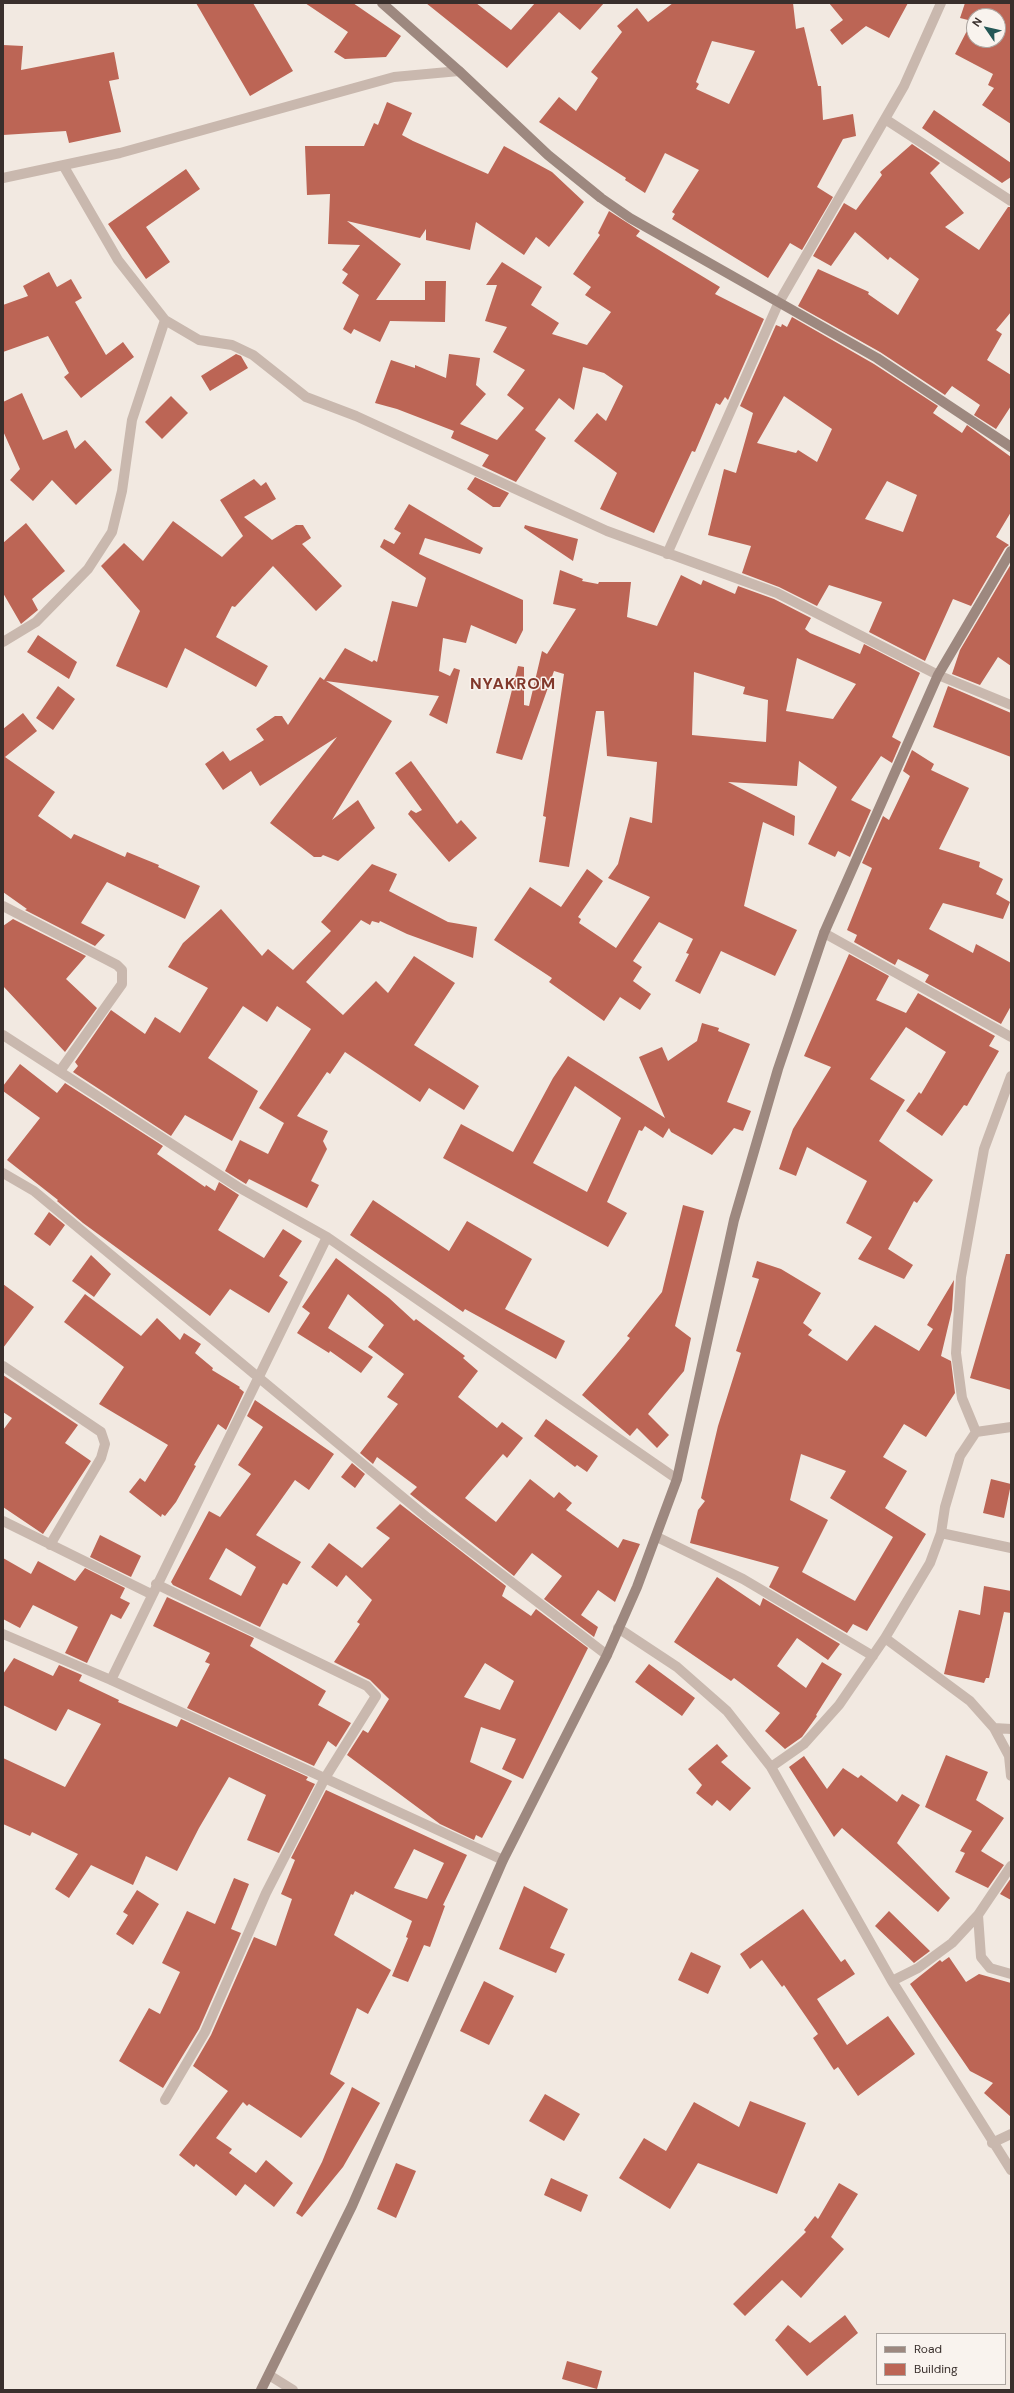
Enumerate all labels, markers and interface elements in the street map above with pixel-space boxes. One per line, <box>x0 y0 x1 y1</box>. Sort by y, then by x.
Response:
north arrow <box>966 8 1006 48</box>
text: N <box>969 15 985 29</box>
district label: NYAKROM <box>470 675 556 695</box>
legend <box>876 2333 1006 2385</box>
text: Road <box>914 2341 942 2357</box>
text: Building <box>914 2361 958 2377</box>

